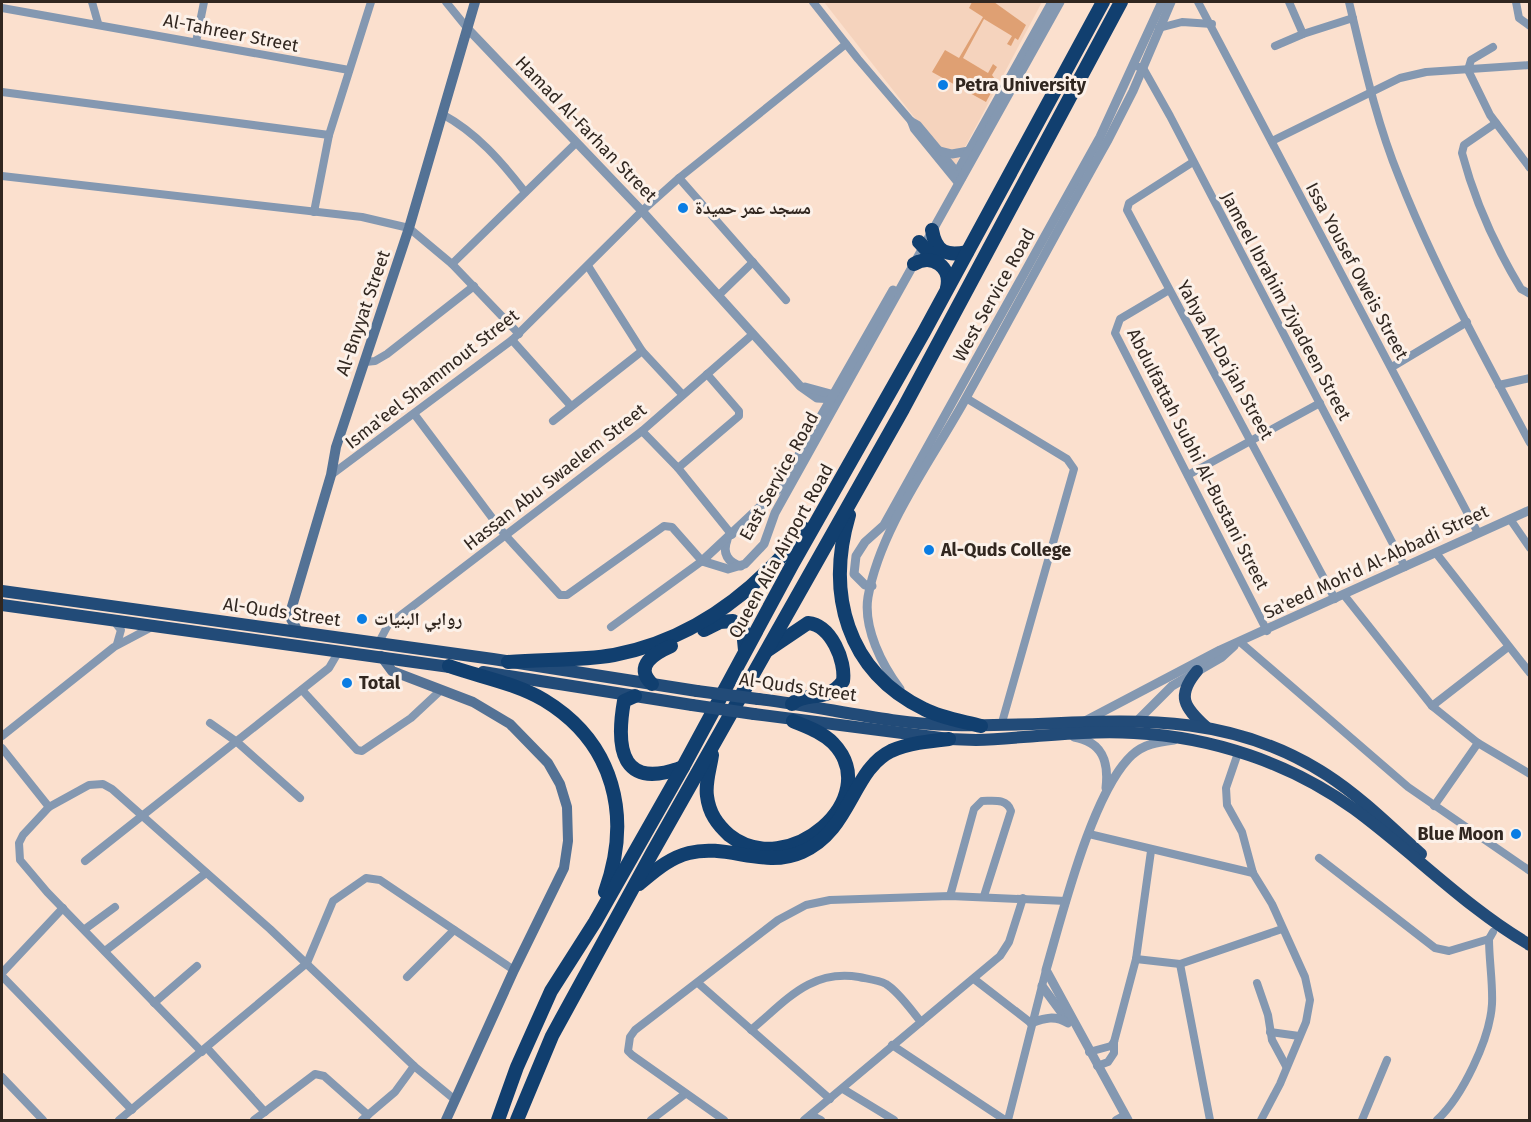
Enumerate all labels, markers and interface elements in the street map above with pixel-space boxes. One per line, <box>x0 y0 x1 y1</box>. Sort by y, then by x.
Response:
street label: Al-Tahreer Street <box>162 9 301 57</box>
street label: Hamad Al-Farhan Street <box>511 51 662 207</box>
place label: Petra University <box>955 74 1087 96</box>
marker: Petra University <box>936 78 950 92</box>
street label: Issa Yousef Oweis Street <box>1301 179 1413 364</box>
street label: Jameel Ibrahim Ziyadeen Street <box>1216 188 1356 424</box>
place label: مسجد عمر حميدة <box>695 197 811 219</box>
marker: مسجد عمر حميدة <box>676 201 690 215</box>
street label: West Service Road <box>948 225 1040 365</box>
street label: Al-Bnyyat Street <box>331 247 395 379</box>
street label: Yahya Al-Da‘jah Street <box>1172 277 1278 444</box>
street label: Isma'eel Shammout Street <box>341 304 524 454</box>
street label: Abdulfattah Subhi Al-Bustani Street <box>1122 325 1274 594</box>
street label: Hassan Abu Swaelem Street <box>459 399 651 555</box>
street label: East Service Road <box>735 408 823 544</box>
street label: Queen Alia Airport Road <box>724 460 838 642</box>
street label: Sa'eed Moh'd Al-Abbadi Street <box>1260 500 1492 624</box>
place label: Al-Quds College <box>940 539 1071 561</box>
marker: Al-Quds College <box>922 543 936 557</box>
street label: Al-Quds Street <box>222 593 343 631</box>
place label: روابي البنيات <box>374 608 462 633</box>
marker: روابي البنيات <box>355 612 369 626</box>
street label: Al-Quds Street <box>738 668 859 706</box>
place label: Total <box>359 672 401 694</box>
marker: Total <box>340 676 354 690</box>
place label: Blue Moon <box>1417 823 1504 845</box>
marker: Blue Moon <box>1509 827 1523 841</box>

